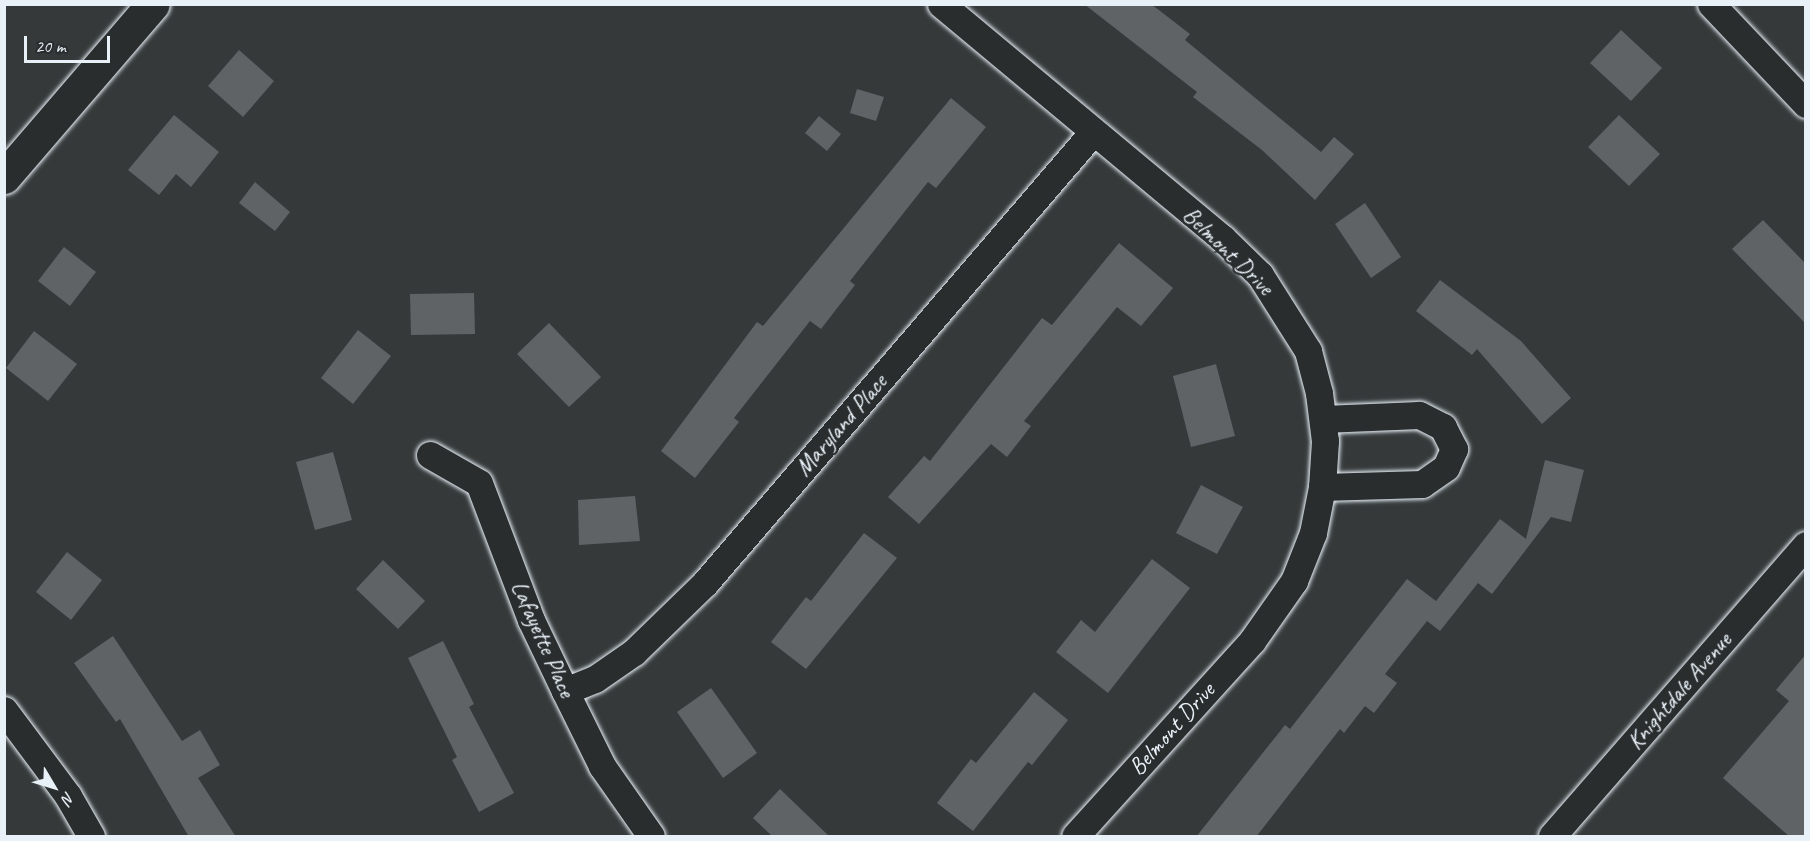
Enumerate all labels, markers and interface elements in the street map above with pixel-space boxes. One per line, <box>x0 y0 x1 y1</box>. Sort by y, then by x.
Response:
scale bar <box>27 24 112 62</box>
text: 20 m <box>35 35 66 57</box>
street label: Belmont Drive <box>1176 201 1280 301</box>
street label: Maryland Place <box>789 368 893 482</box>
street label: Lafayette Place <box>504 576 582 702</box>
street label: Knightdale Avenue <box>1620 627 1738 755</box>
street label: Belmont Drive <box>1123 676 1221 782</box>
north arrow <box>24 757 84 817</box>
text: N <box>57 788 79 808</box>

